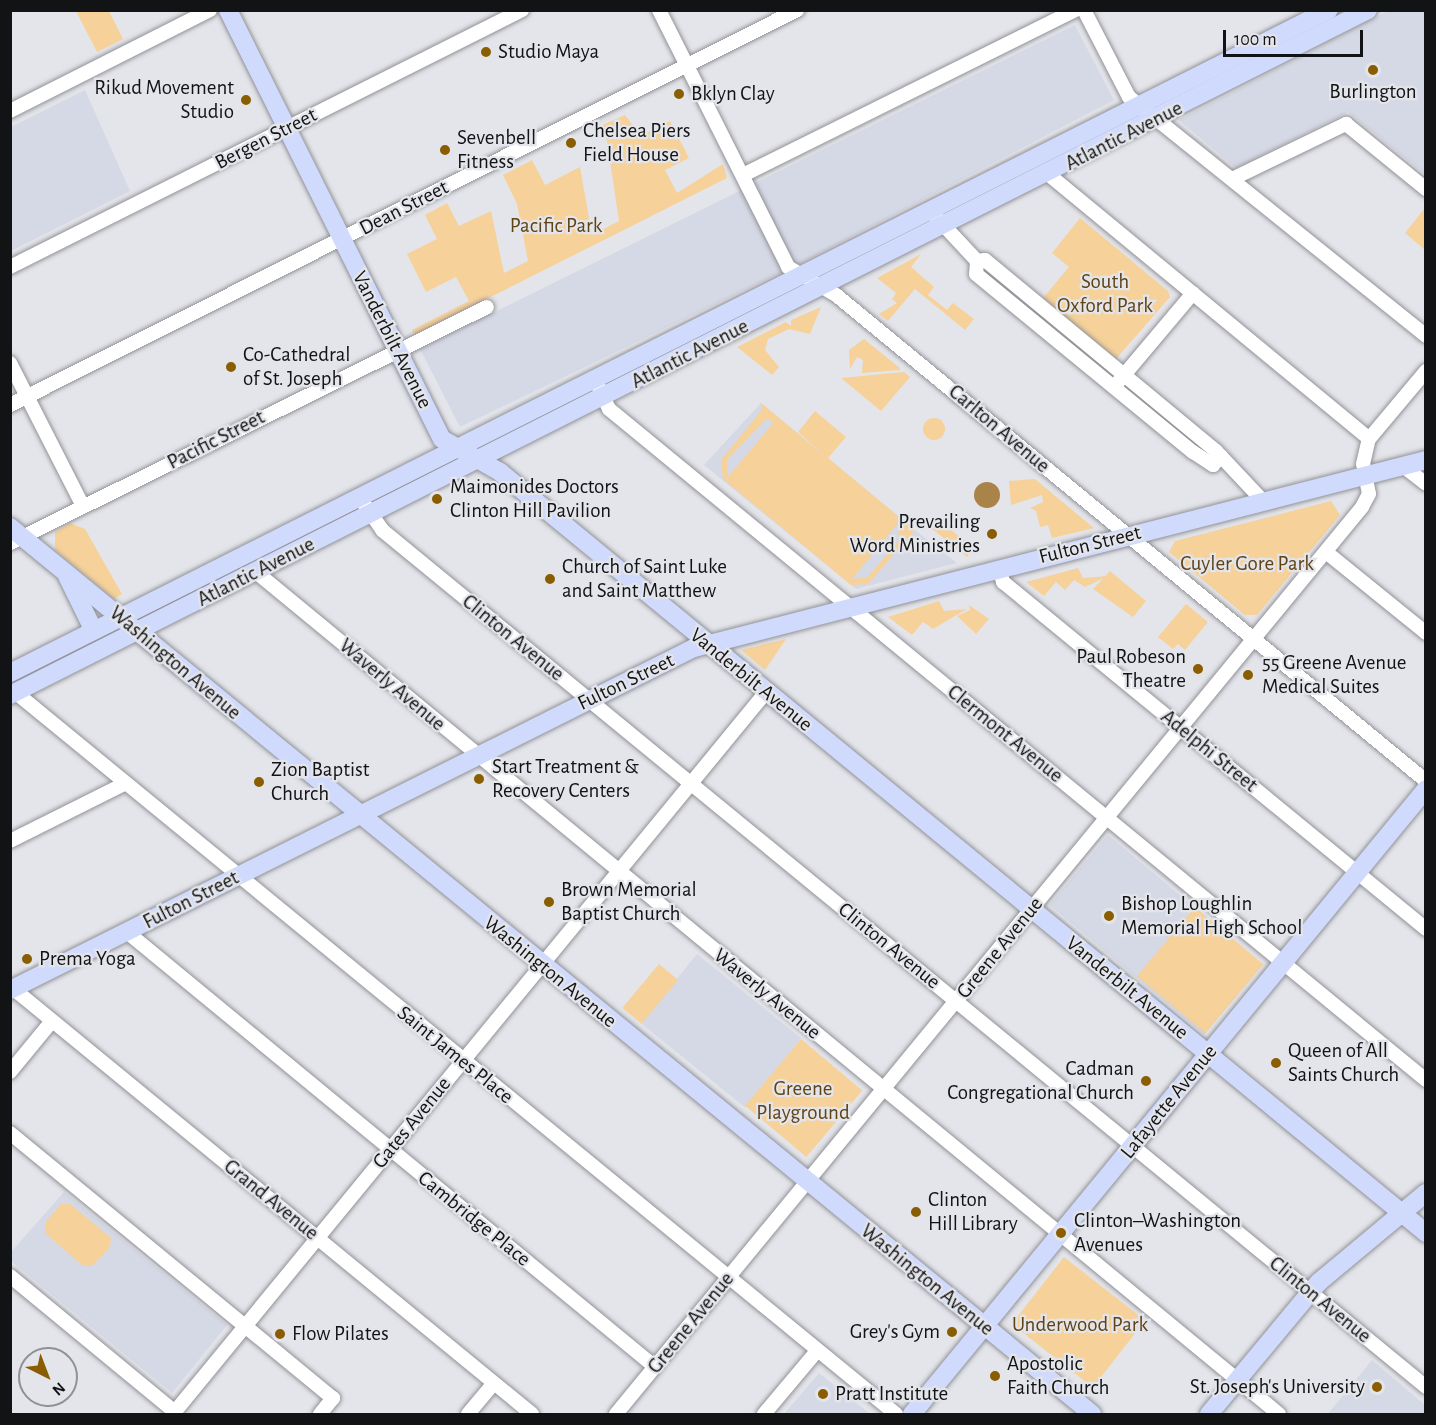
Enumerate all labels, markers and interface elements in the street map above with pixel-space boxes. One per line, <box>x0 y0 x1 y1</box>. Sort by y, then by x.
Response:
scale bar <box>1226 18 1366 56</box>
text: 100 m <box>1234 31 1277 49</box>
place label: Studio Maya <box>498 39 599 65</box>
marker: Studio Maya <box>479 45 493 59</box>
marker: Burlington <box>1366 63 1380 77</box>
place label: Rikud Movement Studio <box>94 75 234 125</box>
place label: Burlington <box>1329 79 1417 105</box>
place label: Bklyn Clay <box>691 81 775 107</box>
marker: Bklyn Clay <box>672 87 686 101</box>
marker: Rikud Movement Studio <box>239 93 253 107</box>
street label: Atlantic Avenue <box>1061 96 1187 176</box>
street label: Bergen Street <box>211 103 321 175</box>
place label: Chelsea Piers Field House <box>583 118 691 168</box>
place label: Sevenbell Fitness <box>457 125 536 175</box>
marker: Chelsea Piers Field House <box>564 136 578 150</box>
marker: Sevenbell Fitness <box>438 143 452 157</box>
street label: Dean Street <box>355 175 453 241</box>
park label: Pacific Park <box>510 213 602 239</box>
street label: Vanderbilt Avenue <box>347 267 437 413</box>
park label: South Oxford Park <box>1057 269 1153 319</box>
street label: Atlantic Avenue <box>627 314 753 394</box>
place label: Co-Cathedral of St. Joseph <box>243 342 351 392</box>
marker: Co-Cathedral of St. Joseph <box>224 360 238 374</box>
street label: Carlton Avenue <box>943 379 1055 479</box>
street label: Pacific Street <box>163 405 269 475</box>
place label: Maimonides Doctors Clinton Hill Pavilion <box>450 474 619 524</box>
marker: Maimonides Doctors Clinton Hill Pavilion <box>428 490 446 508</box>
place label: Prevailing Word Ministries <box>850 509 980 559</box>
street label: Fulton Street <box>1036 520 1144 570</box>
marker: Prevailing Word Ministries <box>985 527 999 541</box>
street label: Atlantic Avenue <box>193 532 319 612</box>
park label: Cuyler Gore Park <box>1180 551 1314 577</box>
place label: Church of Saint Luke and Saint Matthew <box>562 554 727 604</box>
marker: Church of Saint Luke and Saint Matthew <box>543 572 557 586</box>
street label: Clinton Avenue <box>457 589 569 687</box>
street label: Washington Avenue <box>104 601 246 725</box>
street label: Vanderbilt Avenue <box>684 623 818 737</box>
street label: Waverly Avenue <box>334 633 450 737</box>
place label: Paul Robeson Theatre <box>1076 644 1186 694</box>
street label: Fulton Street <box>574 648 678 716</box>
place label: 55 Greene Avenue Medical Suites <box>1262 650 1407 700</box>
marker: Paul Robeson Theatre <box>1191 662 1205 676</box>
marker: 55 Greene Avenue Medical Suites <box>1239 666 1257 684</box>
street label: Clermont Avenue <box>942 680 1068 788</box>
street label: Adelphi Street <box>1156 704 1262 798</box>
place label: Start Treatment & Recovery Centers <box>492 754 639 804</box>
place label: Zion Baptist Church <box>271 757 369 807</box>
marker: Start Treatment & Recovery Centers <box>470 770 488 788</box>
marker: Zion Baptist Church <box>252 775 266 789</box>
street label: Fulton Street <box>139 865 243 935</box>
place label: Brown Memorial Baptist Church <box>561 877 697 927</box>
place label: Bishop Loughlin Memorial High School <box>1121 891 1302 941</box>
street label: Greene Avenue <box>951 892 1049 1004</box>
marker: Brown Memorial Baptist Church <box>542 895 556 909</box>
street label: Clinton Avenue <box>833 897 945 995</box>
marker: Bishop Loughlin Memorial High School <box>1102 909 1116 923</box>
street label: Washington Avenue <box>478 911 622 1033</box>
street label: Vanderbilt Avenue <box>1060 931 1194 1045</box>
street label: Waverly Avenue <box>708 943 826 1045</box>
place label: Prema Yoga <box>39 946 136 972</box>
marker: Prema Yoga <box>20 952 34 966</box>
street label: Saint James Place <box>392 1000 518 1110</box>
place label: Queen of All Saints Church <box>1288 1038 1399 1088</box>
street label: Lafayette Avenue <box>1115 1040 1223 1164</box>
place label: Cadman Congregational Church <box>947 1056 1134 1106</box>
marker: Queen of All Saints Church <box>1269 1056 1283 1070</box>
street label: Gates Avenue <box>367 1072 457 1174</box>
marker: Cadman Congregational Church <box>1139 1074 1153 1088</box>
park label: Greene Playground <box>756 1076 850 1126</box>
street label: Grand Avenue <box>219 1154 323 1246</box>
street label: Cambridge Place <box>413 1166 535 1272</box>
place label: Clinton Hill Library <box>928 1187 1018 1237</box>
marker: Clinton Hill Library <box>909 1205 923 1219</box>
place label: Clinton–Washington Avenues <box>1074 1208 1241 1258</box>
street label: Washington Avenue <box>855 1219 999 1341</box>
marker: Clinton–Washington Avenues <box>1052 1224 1070 1242</box>
street label: Clinton Avenue <box>1264 1251 1376 1349</box>
street label: Greene Avenue <box>642 1267 740 1379</box>
park label: Underwood Park <box>1012 1312 1148 1338</box>
place label: Grey's Gym <box>850 1319 940 1345</box>
place label: Flow Pilates <box>292 1321 389 1347</box>
marker: Grey's Gym <box>945 1325 959 1339</box>
marker: Flow Pilates <box>273 1327 287 1341</box>
north arrow <box>18 1347 78 1407</box>
place label: Apostolic Faith Church <box>1007 1351 1109 1401</box>
marker: Apostolic Faith Church <box>988 1369 1002 1383</box>
place label: St. Joseph's University <box>1190 1374 1365 1400</box>
text: N <box>49 1379 68 1399</box>
marker: St. Joseph's University <box>1370 1380 1384 1394</box>
place label: Pratt Institute <box>835 1381 948 1407</box>
marker: Pratt Institute <box>816 1387 830 1401</box>

